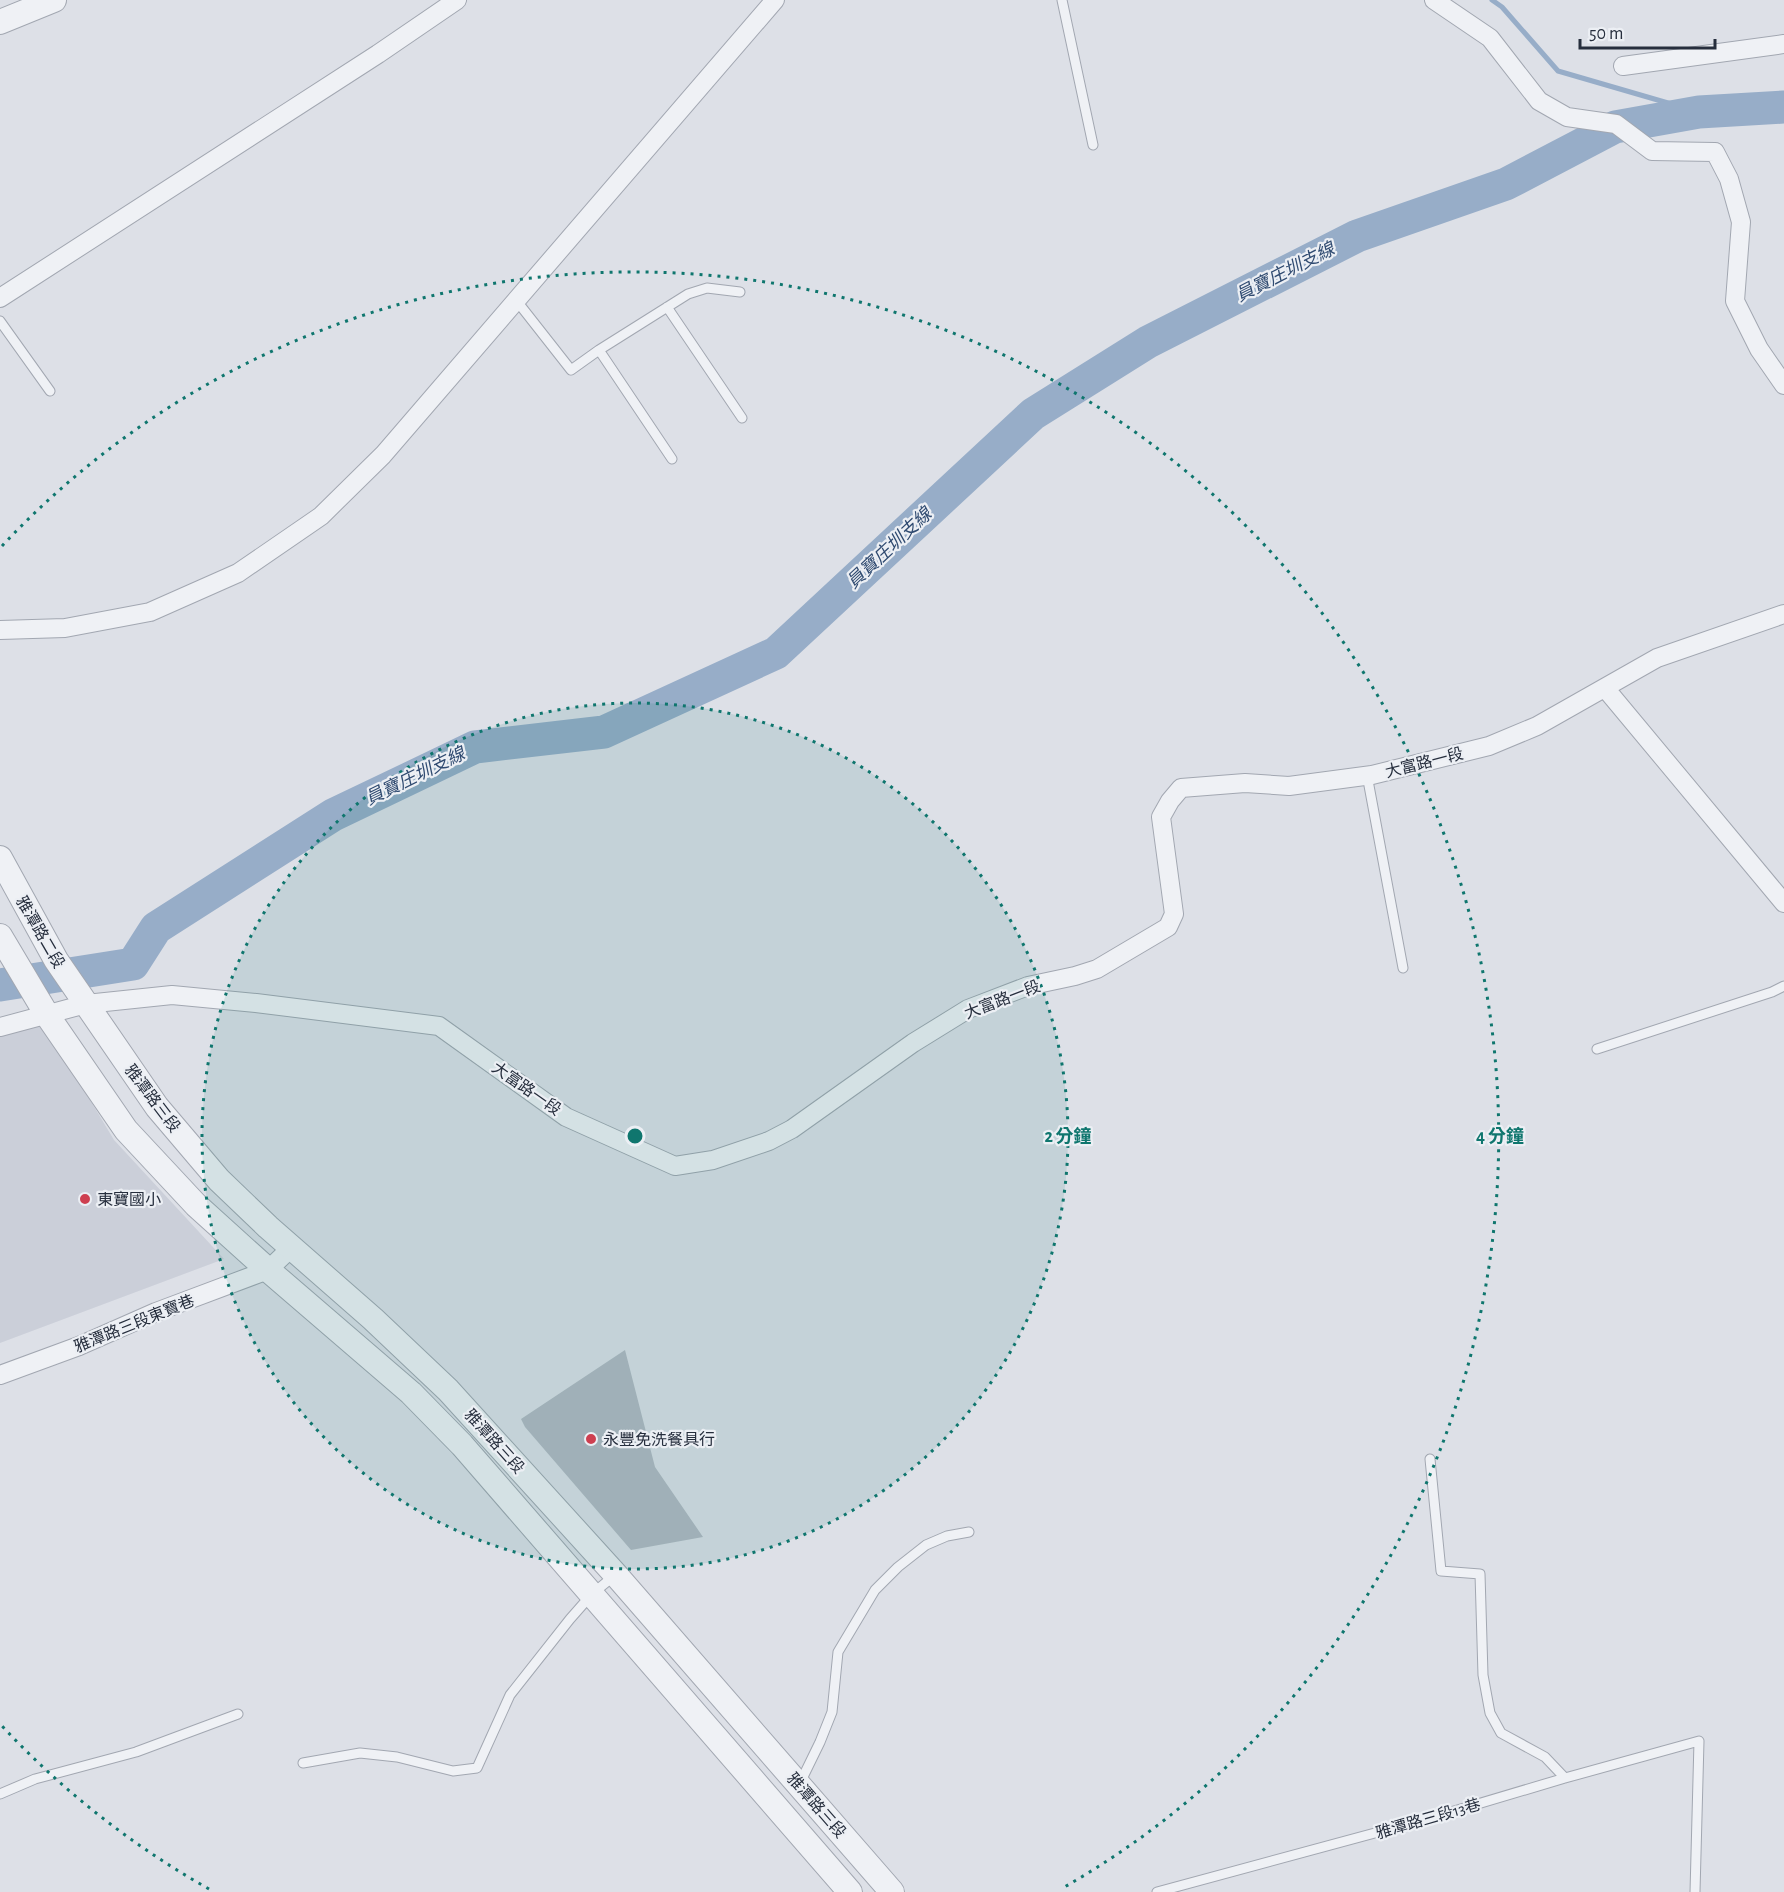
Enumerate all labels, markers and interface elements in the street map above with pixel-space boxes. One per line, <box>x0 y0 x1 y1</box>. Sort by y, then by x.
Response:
scale bar <box>1580 12 1715 50</box>
text: 50 m <box>1589 25 1623 43</box>
water label: 員寶庄圳支線 <box>1232 238 1339 305</box>
water label: 員寶庄圳支線 <box>843 502 937 592</box>
water label: 員寶庄圳支線 <box>362 742 470 809</box>
street label: 大富路一段 <box>1383 745 1465 780</box>
street label: 雅潭路二段 <box>13 893 68 971</box>
street label: 大富路一段 <box>962 977 1043 1022</box>
street label: 大富路一段 <box>489 1058 564 1118</box>
street label: 雅潭路三段 <box>122 1061 183 1135</box>
centre of rings <box>625 1126 645 1146</box>
text: 2 分鐘 <box>1044 1126 1092 1146</box>
text: 4 分鐘 <box>1476 1126 1524 1146</box>
place label: 東寶國小 <box>97 1190 161 1208</box>
marker: 東寶國小 <box>78 1192 92 1206</box>
street label: 雅潭路三段東寶巷 <box>71 1291 197 1355</box>
street label: 雅潭路三段 <box>462 1406 528 1477</box>
place label: 永豐免洗餐具行 <box>603 1431 715 1448</box>
marker: 永豐免洗餐具行 <box>584 1432 598 1446</box>
street label: 雅潭路三段 <box>784 1770 849 1841</box>
street label: 雅潭路三段13巷 <box>1374 1795 1482 1842</box>

